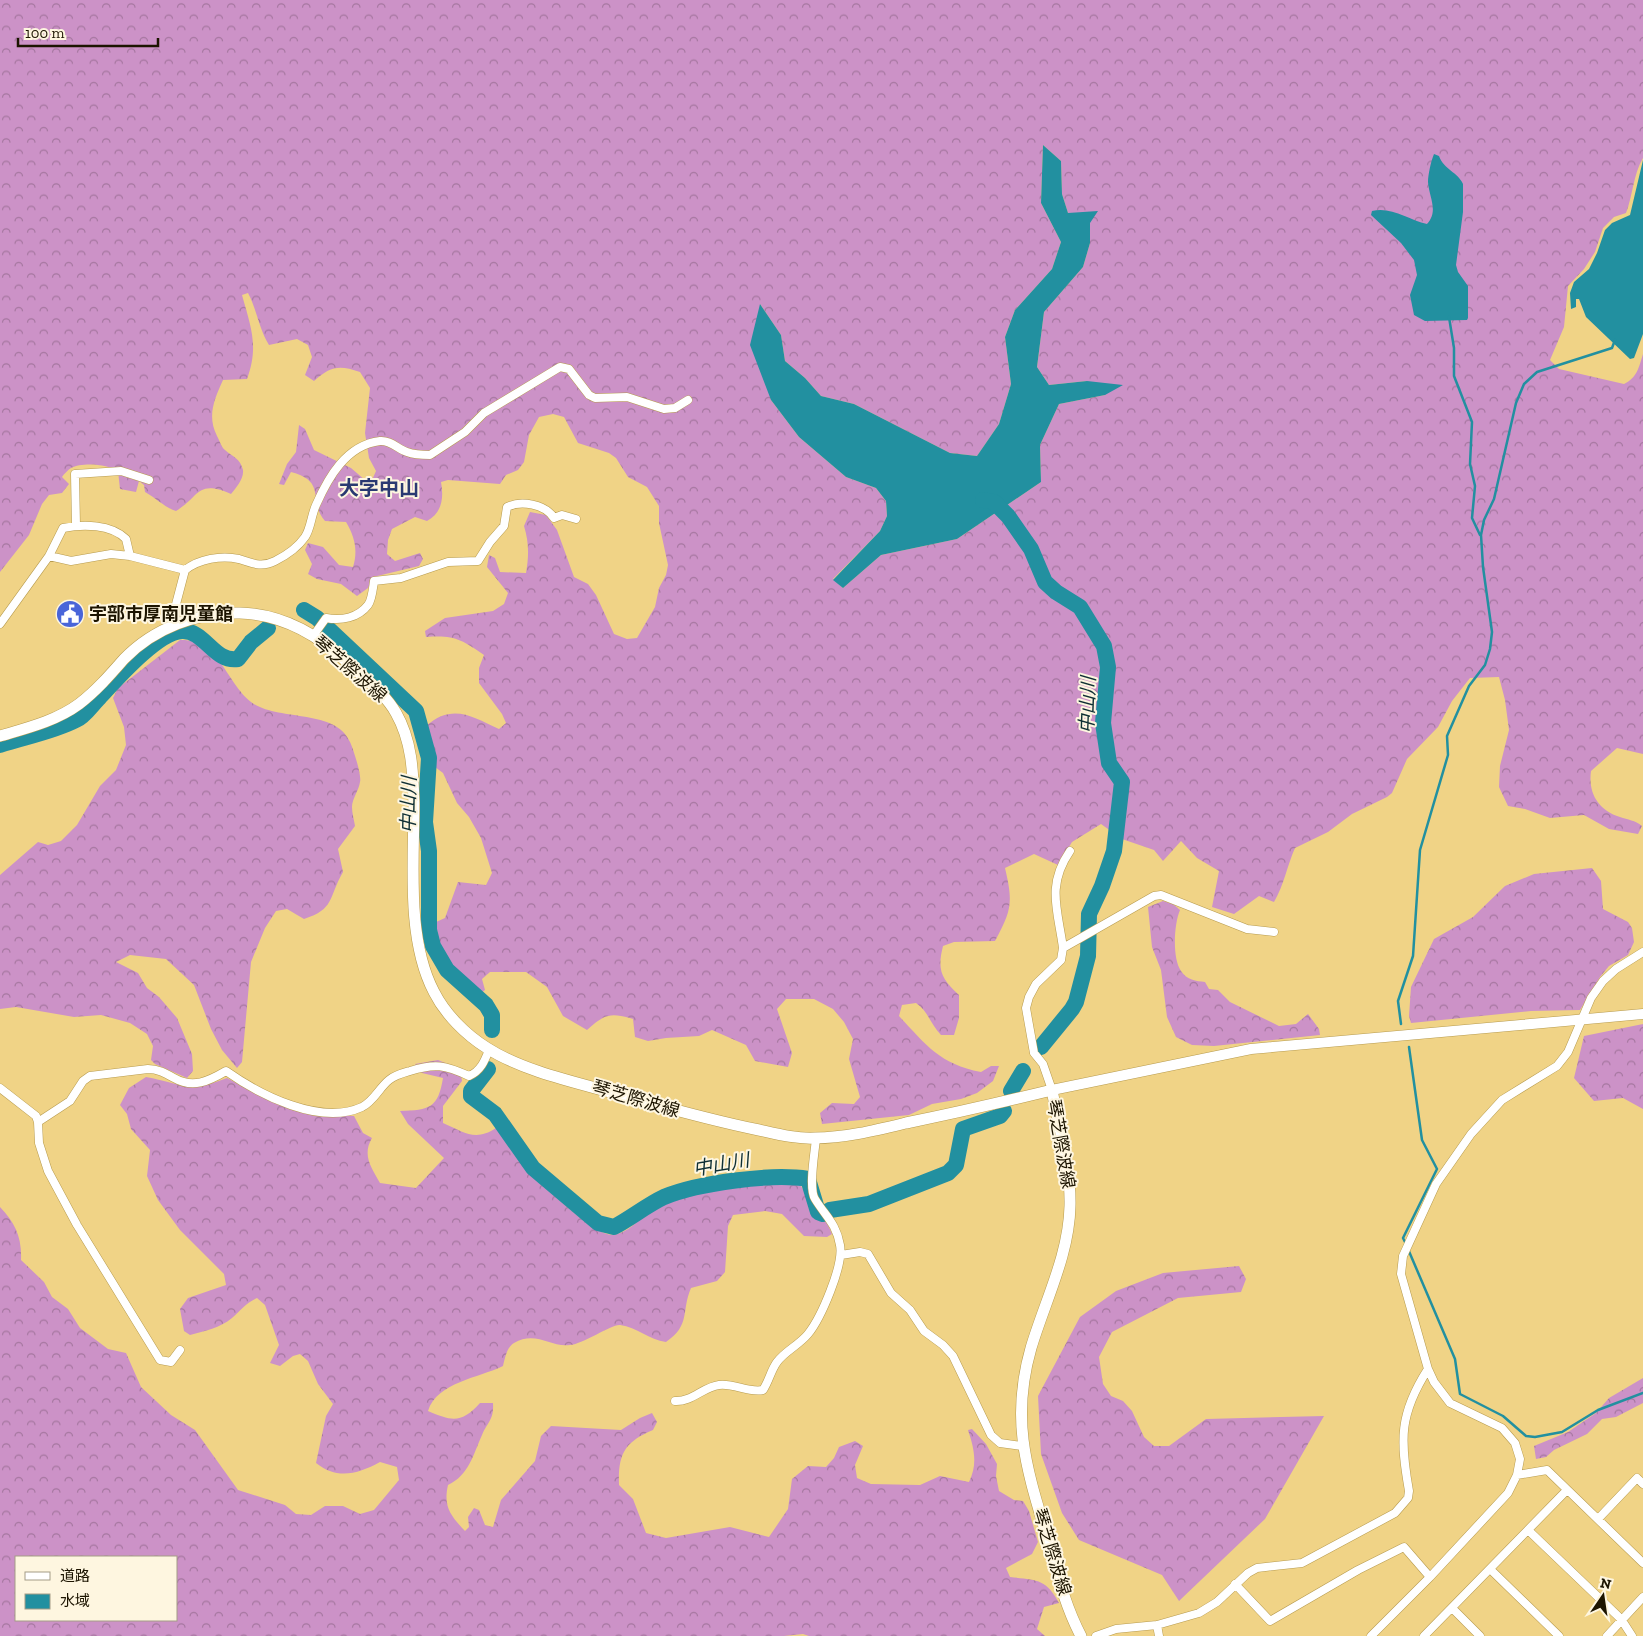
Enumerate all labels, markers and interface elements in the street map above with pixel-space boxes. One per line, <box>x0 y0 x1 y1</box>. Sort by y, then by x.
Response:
scale bar <box>18 15 158 47</box>
text: 100 m <box>25 24 64 42</box>
district label: 大字中山 <box>339 476 419 500</box>
public building icon: 宇部市厚南児童館 <box>55 599 85 629</box>
place label: 宇部市厚南児童館 <box>89 603 233 625</box>
street label: 琴芝際波線 <box>309 631 391 707</box>
water label: 中山川 <box>1075 674 1100 734</box>
water label: 中山川 <box>397 774 421 834</box>
street label: 琴芝際波線 <box>590 1076 682 1122</box>
street label: 琴芝際波線 <box>1042 1098 1080 1190</box>
water label: 中山川 <box>691 1148 753 1181</box>
street label: 琴芝際波線 <box>1028 1506 1076 1598</box>
legend <box>15 1556 178 1621</box>
text: 道路 <box>60 1567 90 1585</box>
north arrow <box>1578 1571 1628 1621</box>
text: N <box>1599 1574 1613 1593</box>
text: 水域 <box>60 1592 90 1610</box>

